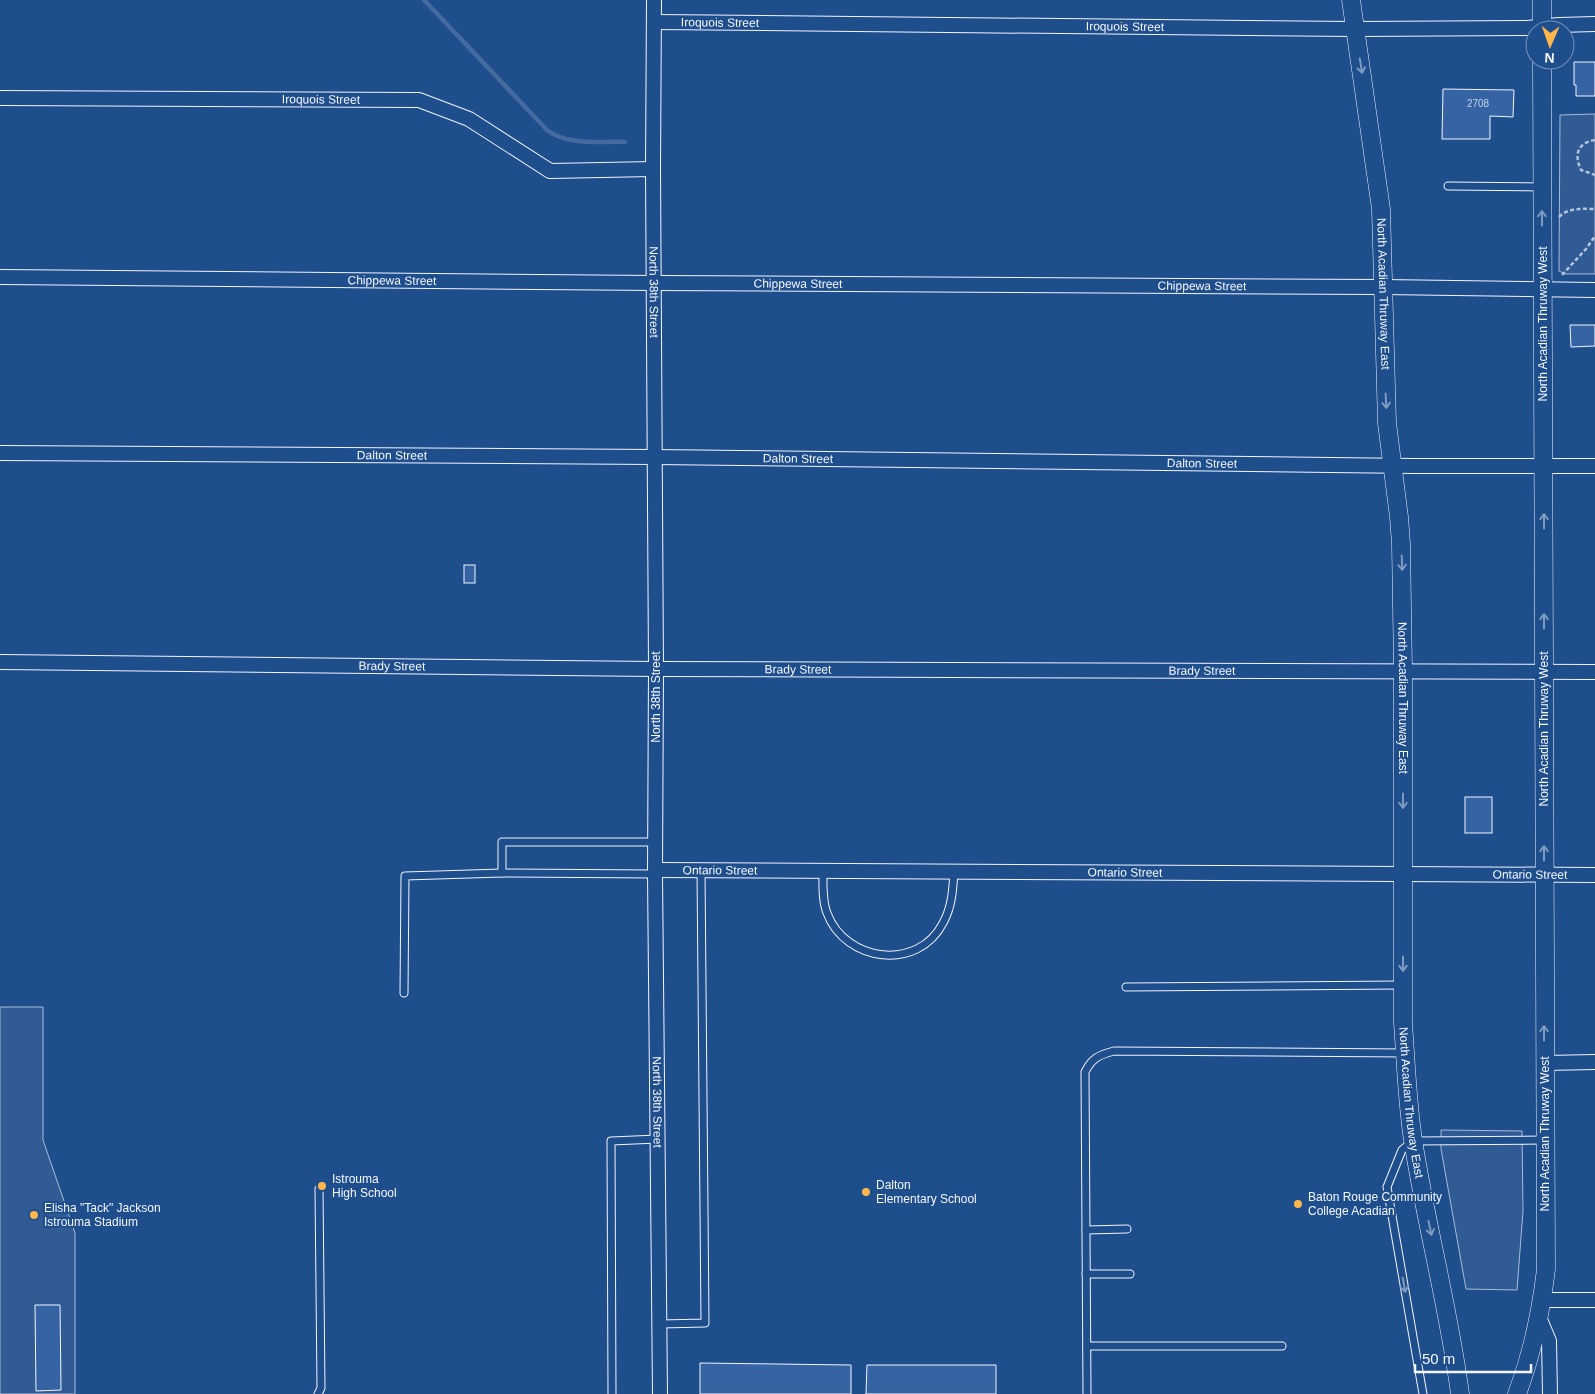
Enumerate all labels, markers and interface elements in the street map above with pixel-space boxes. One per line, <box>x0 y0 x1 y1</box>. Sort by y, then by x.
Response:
street label: Iroquois Street <box>681 15 760 30</box>
street label: Iroquois Street <box>1086 19 1165 34</box>
north arrow <box>1525 20 1575 70</box>
text: N <box>1544 50 1555 66</box>
one-way arrow <box>1356 57 1366 73</box>
street label: Iroquois Street <box>282 92 361 107</box>
house number: 2708 <box>1467 98 1490 109</box>
one-way arrow <box>1537 210 1547 226</box>
street label: North Acadian Thruway East <box>1374 218 1393 371</box>
street label: North 38th Street <box>646 246 661 338</box>
street label: North Acadian Thruway West <box>1536 246 1550 401</box>
street label: Chippewa Street <box>347 273 437 288</box>
street label: Chippewa Street <box>753 277 843 291</box>
street label: Chippewa Street <box>1157 279 1247 293</box>
one-way arrow <box>1382 393 1391 409</box>
street label: Dalton Street <box>357 448 428 463</box>
street label: Dalton Street <box>763 451 834 466</box>
street label: Dalton Street <box>1167 456 1238 471</box>
one-way arrow <box>1539 513 1549 529</box>
one-way arrow <box>1397 554 1407 571</box>
one-way arrow <box>1539 613 1549 630</box>
street label: North Acadian Thruway East <box>1395 622 1410 775</box>
street label: North 38th Street <box>649 651 663 743</box>
street label: North Acadian Thruway West <box>1537 651 1551 806</box>
street label: Brady Street <box>358 659 426 674</box>
street label: Brady Street <box>765 662 832 677</box>
street label: Brady Street <box>1169 664 1236 678</box>
one-way arrow <box>1398 793 1408 809</box>
one-way arrow <box>1539 846 1549 862</box>
street label: Ontario Street <box>683 863 758 878</box>
street label: Ontario Street <box>1088 865 1163 880</box>
street label: Ontario Street <box>1493 867 1568 882</box>
one-way arrow <box>1398 956 1408 972</box>
street label: North Acadian Thruway East <box>1396 1026 1426 1180</box>
one-way arrow <box>1540 1026 1549 1042</box>
street label: North 38th Street <box>650 1056 665 1148</box>
street label: North Acadian Thruway West <box>1538 1056 1552 1211</box>
place label: Istrouma High School <box>332 1172 397 1200</box>
place label: Dalton Elementary School <box>876 1178 977 1206</box>
marker: Istrouma High School <box>316 1180 328 1192</box>
marker: Dalton Elementary School <box>860 1186 872 1198</box>
place label: Baton Rouge Community College Acadian <box>1308 1190 1442 1218</box>
marker: Baton Rouge Community College Acadian <box>1292 1198 1304 1210</box>
place label: Elisha "Tack" Jackson Istrouma Stadium <box>44 1201 161 1229</box>
marker: Elisha "Tack" Jackson Istrouma Stadium <box>28 1209 40 1221</box>
one-way arrow <box>1425 1220 1435 1236</box>
one-way arrow <box>1399 1277 1409 1293</box>
scale bar <box>1415 1342 1531 1374</box>
text: 50 m <box>1422 1350 1455 1367</box>

